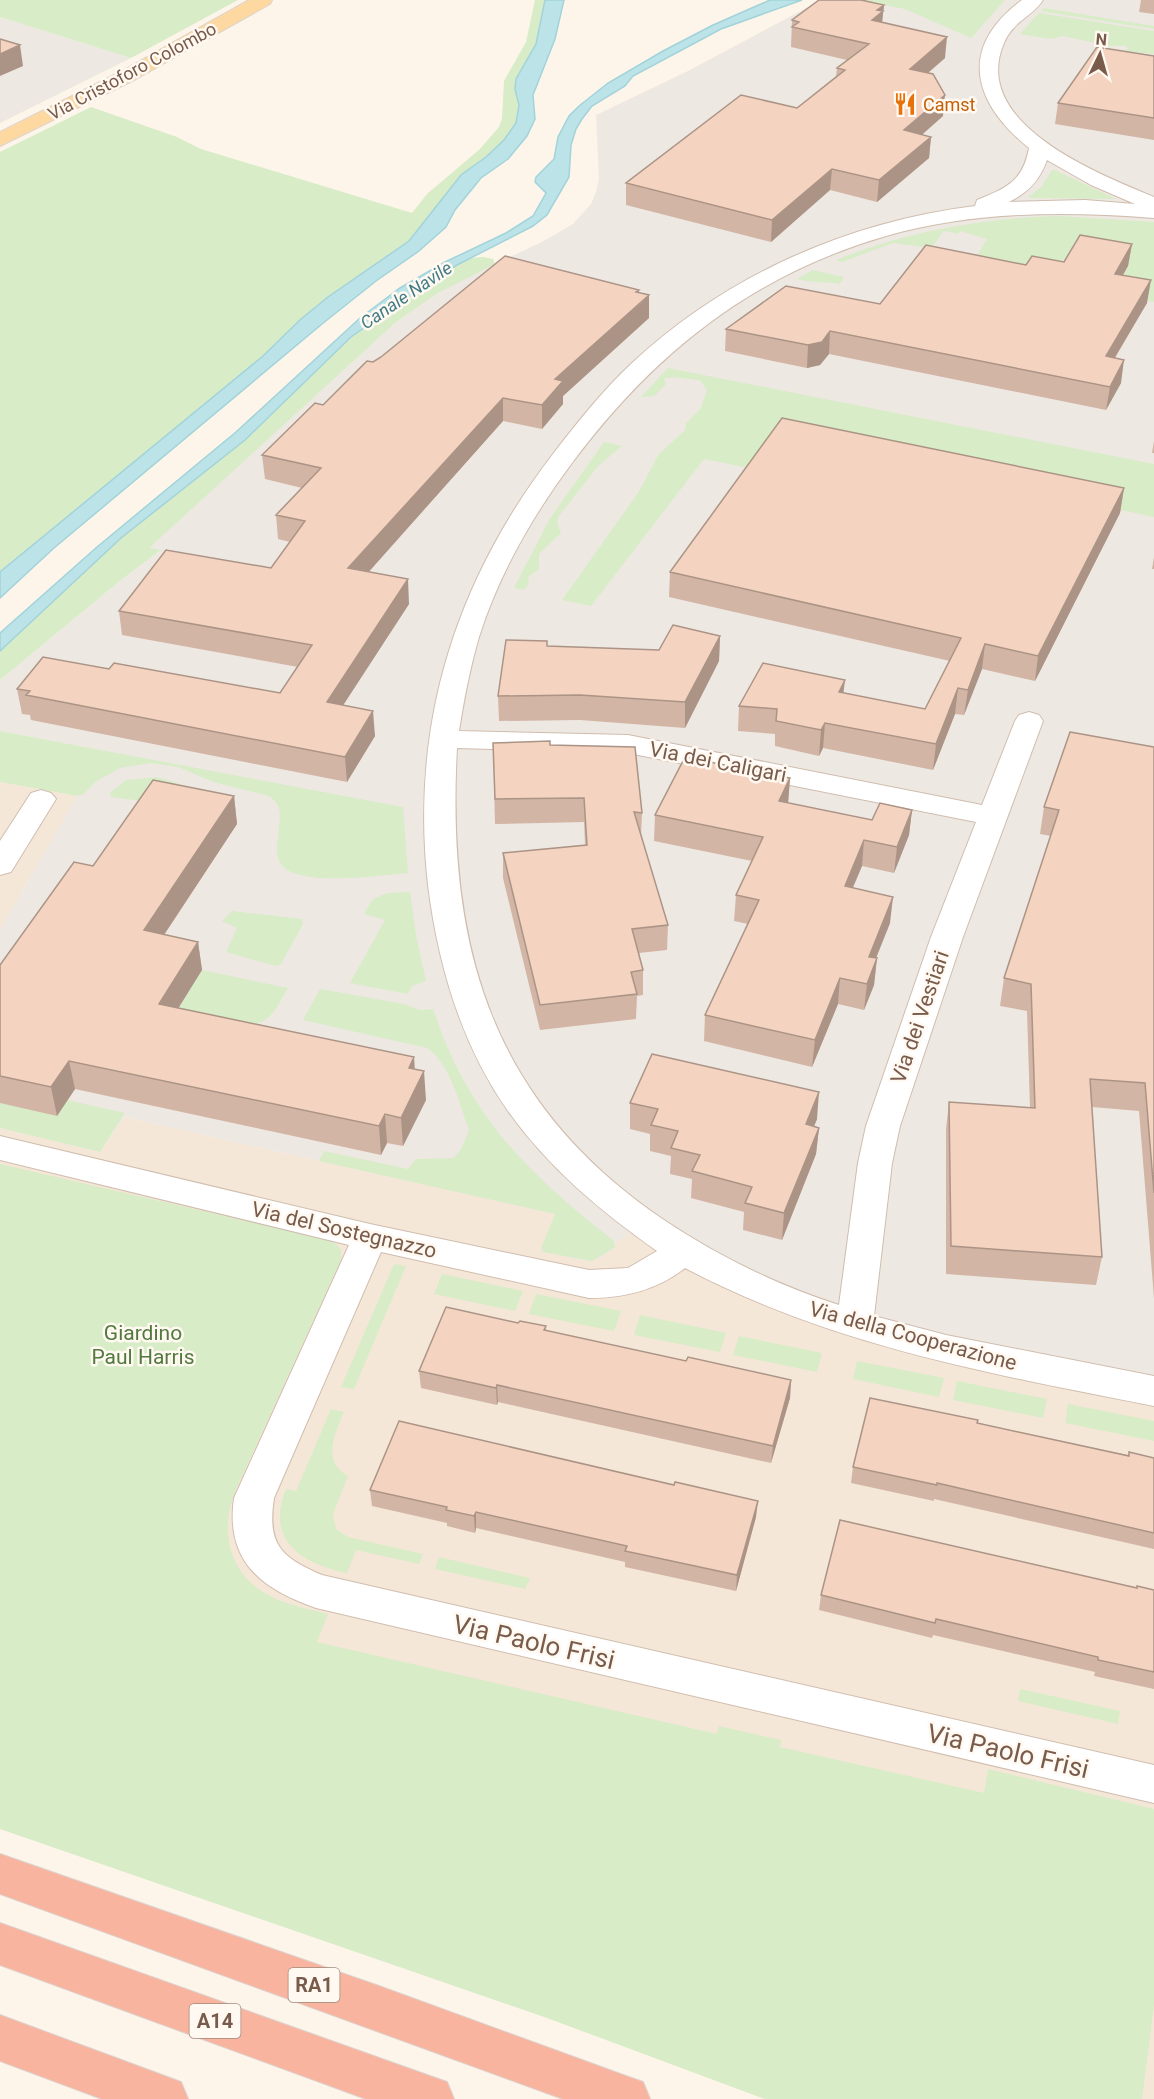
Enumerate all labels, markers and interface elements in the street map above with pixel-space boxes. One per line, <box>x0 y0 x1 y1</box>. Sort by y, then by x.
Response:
street label: Via Cristoforo Colombo <box>44 18 220 124</box>
north arrow <box>1070 24 1130 84</box>
text: N <box>1095 30 1108 50</box>
restaurant icon: Camst <box>892 91 918 117</box>
place label: Camst <box>923 94 976 115</box>
water label: Canale Navile <box>356 257 456 333</box>
street label: Via dei Caligari <box>647 737 789 787</box>
street label: Via dei Vestiari <box>886 947 954 1087</box>
street label: Via del Sostegnazzo <box>249 1197 439 1263</box>
street label: Via della Cooperazione <box>807 1297 1019 1375</box>
park label: Giardino Paul Harris <box>91 1321 195 1369</box>
street label: Via Paolo Frisi <box>450 1609 618 1675</box>
street label: Via Paolo Frisi <box>924 1718 1092 1784</box>
road number: RA1 <box>288 1968 340 2002</box>
road number: A14 <box>190 2004 240 2038</box>

